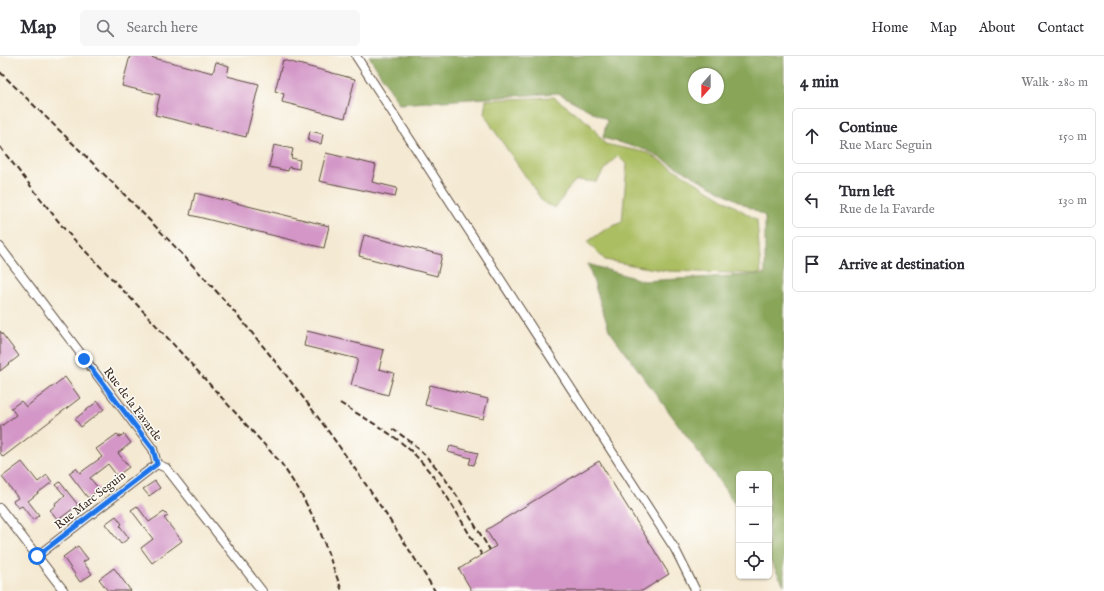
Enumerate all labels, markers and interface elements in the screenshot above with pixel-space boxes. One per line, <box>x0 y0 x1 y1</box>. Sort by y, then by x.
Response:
search box <box>80 10 360 46</box>
text: Map <box>20 16 56 40</box>
icon: search <box>94 17 116 39</box>
text: Search here <box>126 18 198 37</box>
text: Home <box>872 19 908 37</box>
text: Map <box>930 19 957 37</box>
text: About <box>979 19 1015 37</box>
text: Contact <box>1037 19 1084 37</box>
north arrow <box>688 68 724 104</box>
text: 4 min <box>800 72 839 93</box>
text: Walk · 280 m <box>1021 74 1088 91</box>
text: Continue <box>839 118 897 137</box>
icon: ahead <box>801 125 823 147</box>
text: 150 m <box>1058 128 1087 145</box>
text: Rue Marc Seguin <box>839 137 932 154</box>
text: Turn left <box>839 182 895 201</box>
icon: left <box>801 189 823 211</box>
text: 130 m <box>1058 192 1087 209</box>
text: Rue de la Favarde <box>839 201 935 218</box>
icon: arrive <box>801 253 823 275</box>
text: Arrive at destination <box>839 255 965 274</box>
route end <box>75 350 93 368</box>
street label: Rue de la Favarde <box>100 365 165 444</box>
street label: Rue Marc Seguin <box>52 468 129 533</box>
map controls <box>736 471 772 579</box>
button: + <box>736 471 772 507</box>
button: − <box>736 507 772 543</box>
button: locate <box>736 543 772 579</box>
route start <box>28 547 46 565</box>

